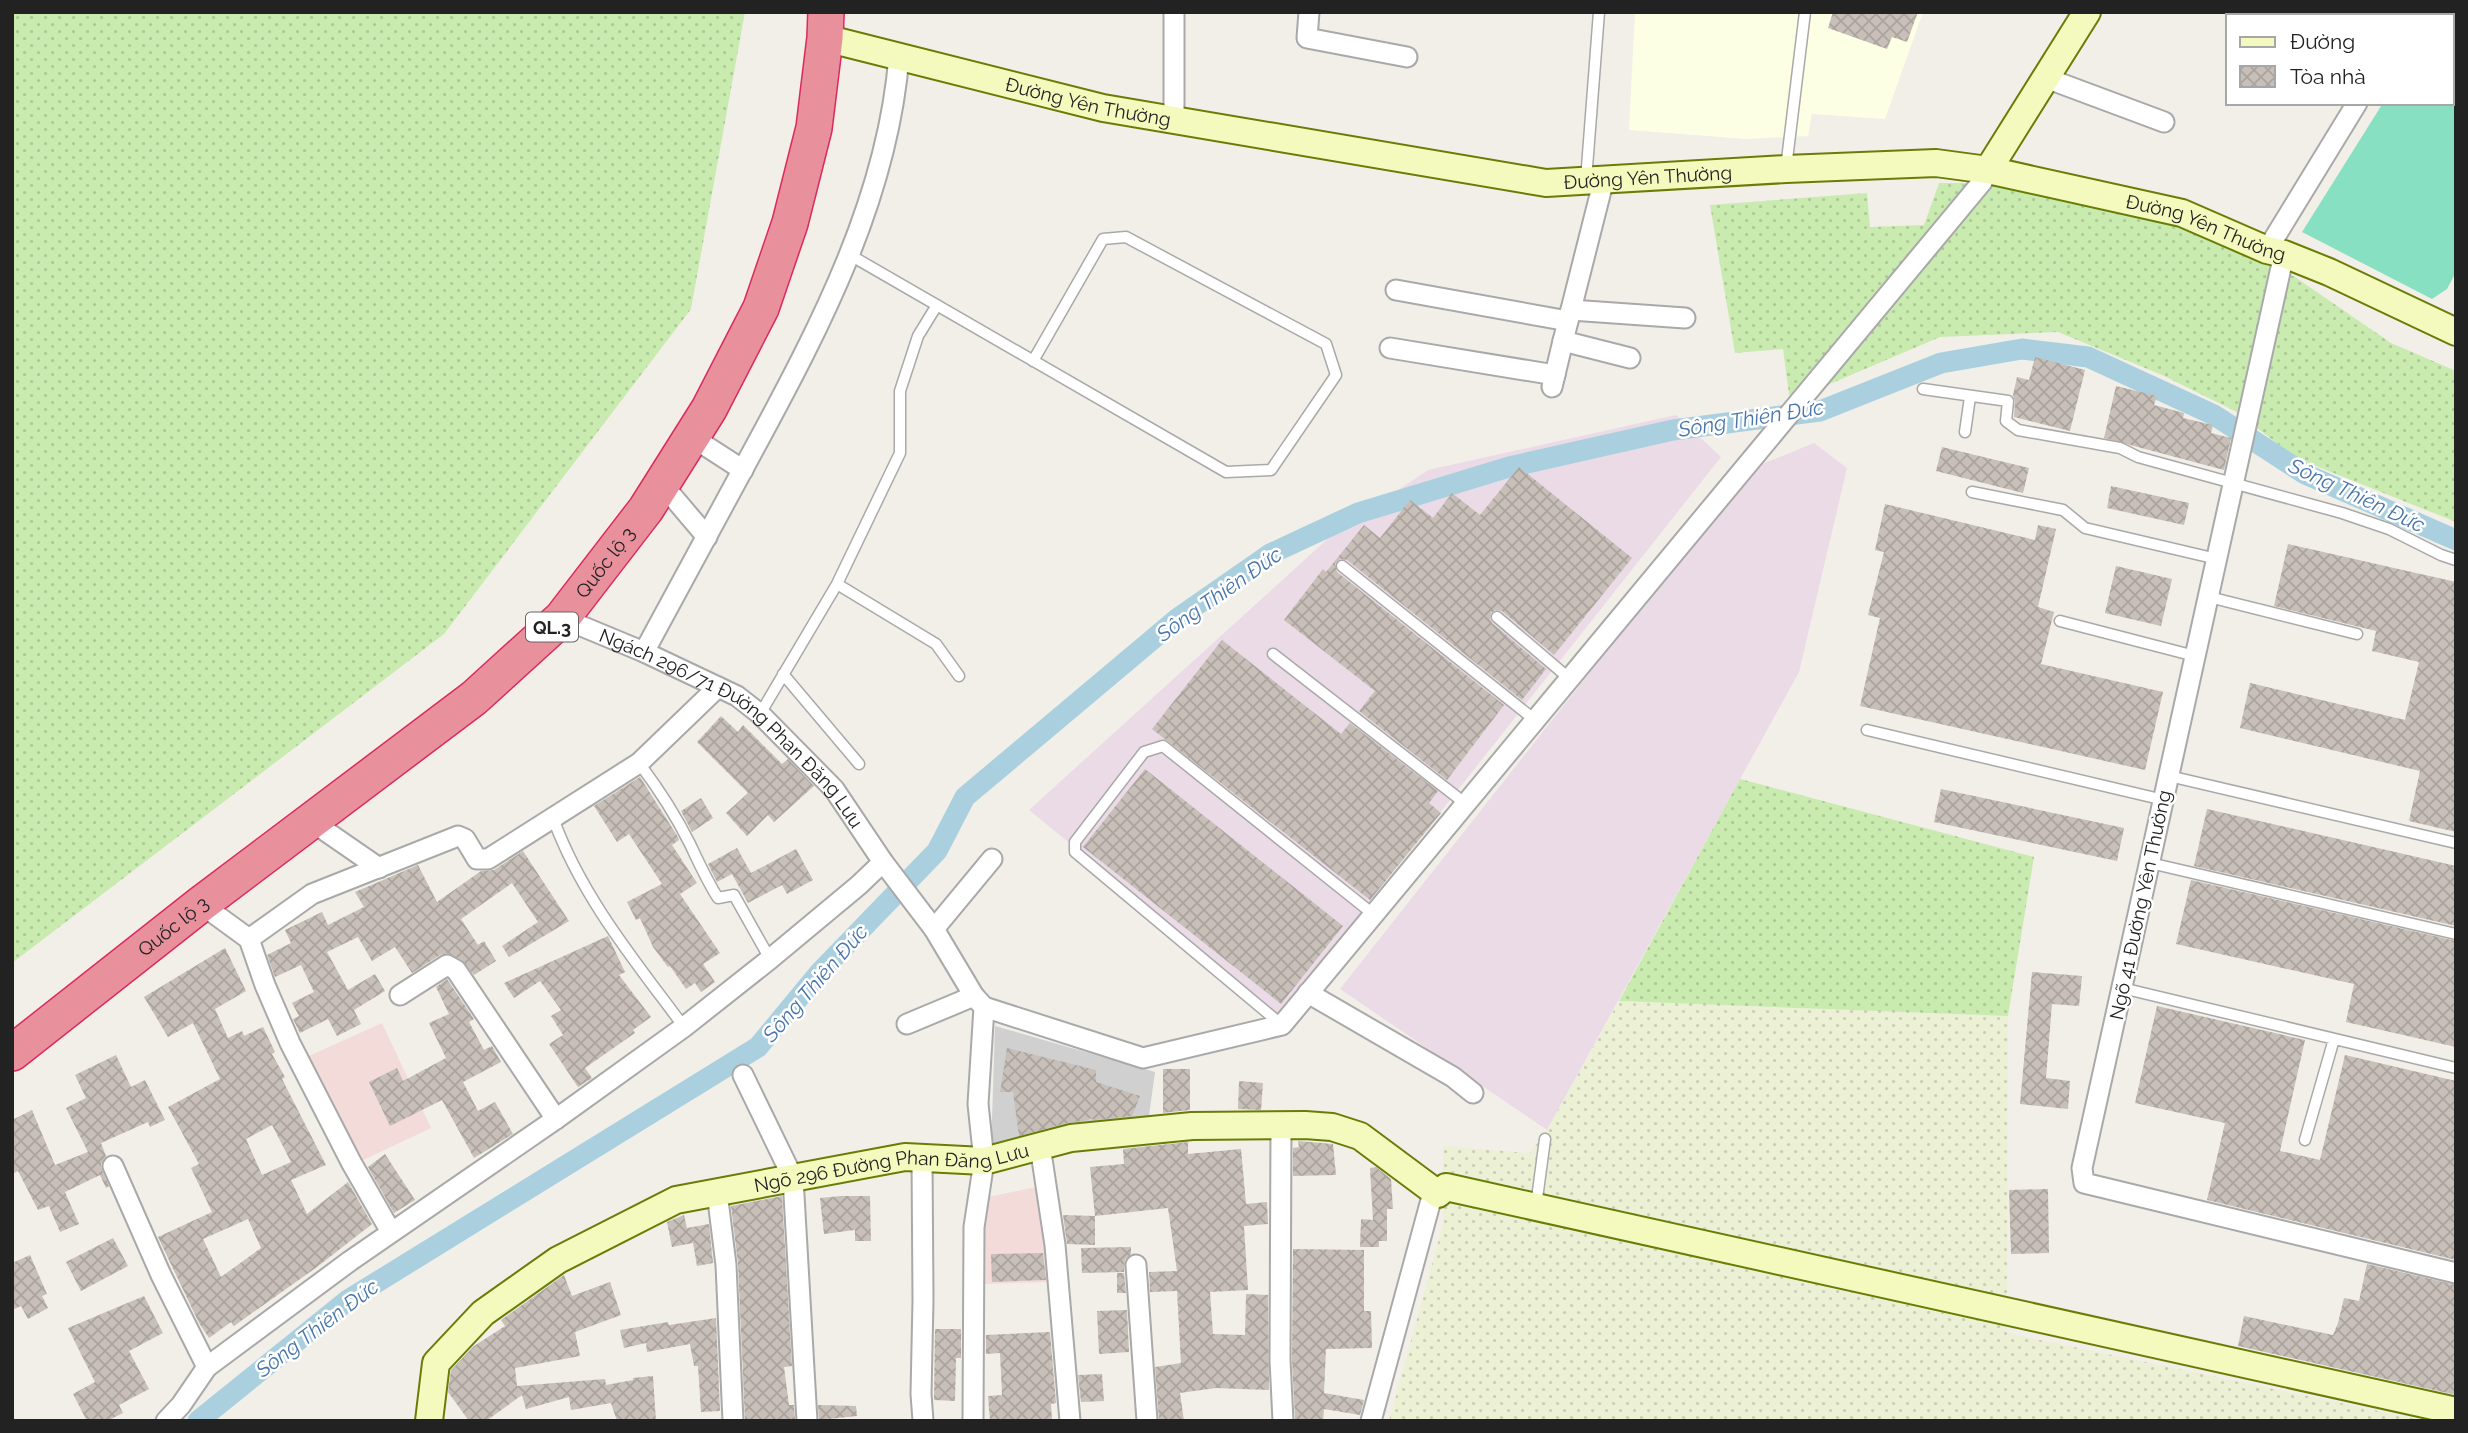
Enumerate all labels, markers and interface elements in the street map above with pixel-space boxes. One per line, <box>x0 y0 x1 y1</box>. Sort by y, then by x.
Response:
legend <box>2226 14 2454 105</box>
text: Đường <box>2290 29 2355 54</box>
text: Tòa nhà <box>2290 64 2366 89</box>
street label: Đường Yên Thường <box>1003 73 1173 130</box>
street label: Đường Yên Thường <box>1563 161 1733 193</box>
street label: Đường Yên Thường <box>2124 190 2288 265</box>
water label: Sông Thiên Đức <box>1675 394 1826 442</box>
water label: Sông Thiên Đức <box>2284 452 2429 537</box>
street label: Quốc lộ 3 <box>571 522 639 602</box>
water label: Sông Thiên Đức <box>1151 541 1287 647</box>
road number: QL.3 <box>526 612 578 642</box>
street label: Ngách 296/71 Đường Phan Đăng Lưu <box>596 624 868 832</box>
street label: Ngõ 41 Đường Yên Thường <box>2105 788 2175 1022</box>
street label: Quốc lộ 3 <box>133 892 213 961</box>
water label: Sông Thiên Đức <box>757 919 873 1048</box>
street label: Ngõ 296 Đường Phan Đăng Lưu <box>752 1139 1031 1196</box>
water label: Sông Thiên Đức <box>250 1274 383 1383</box>

